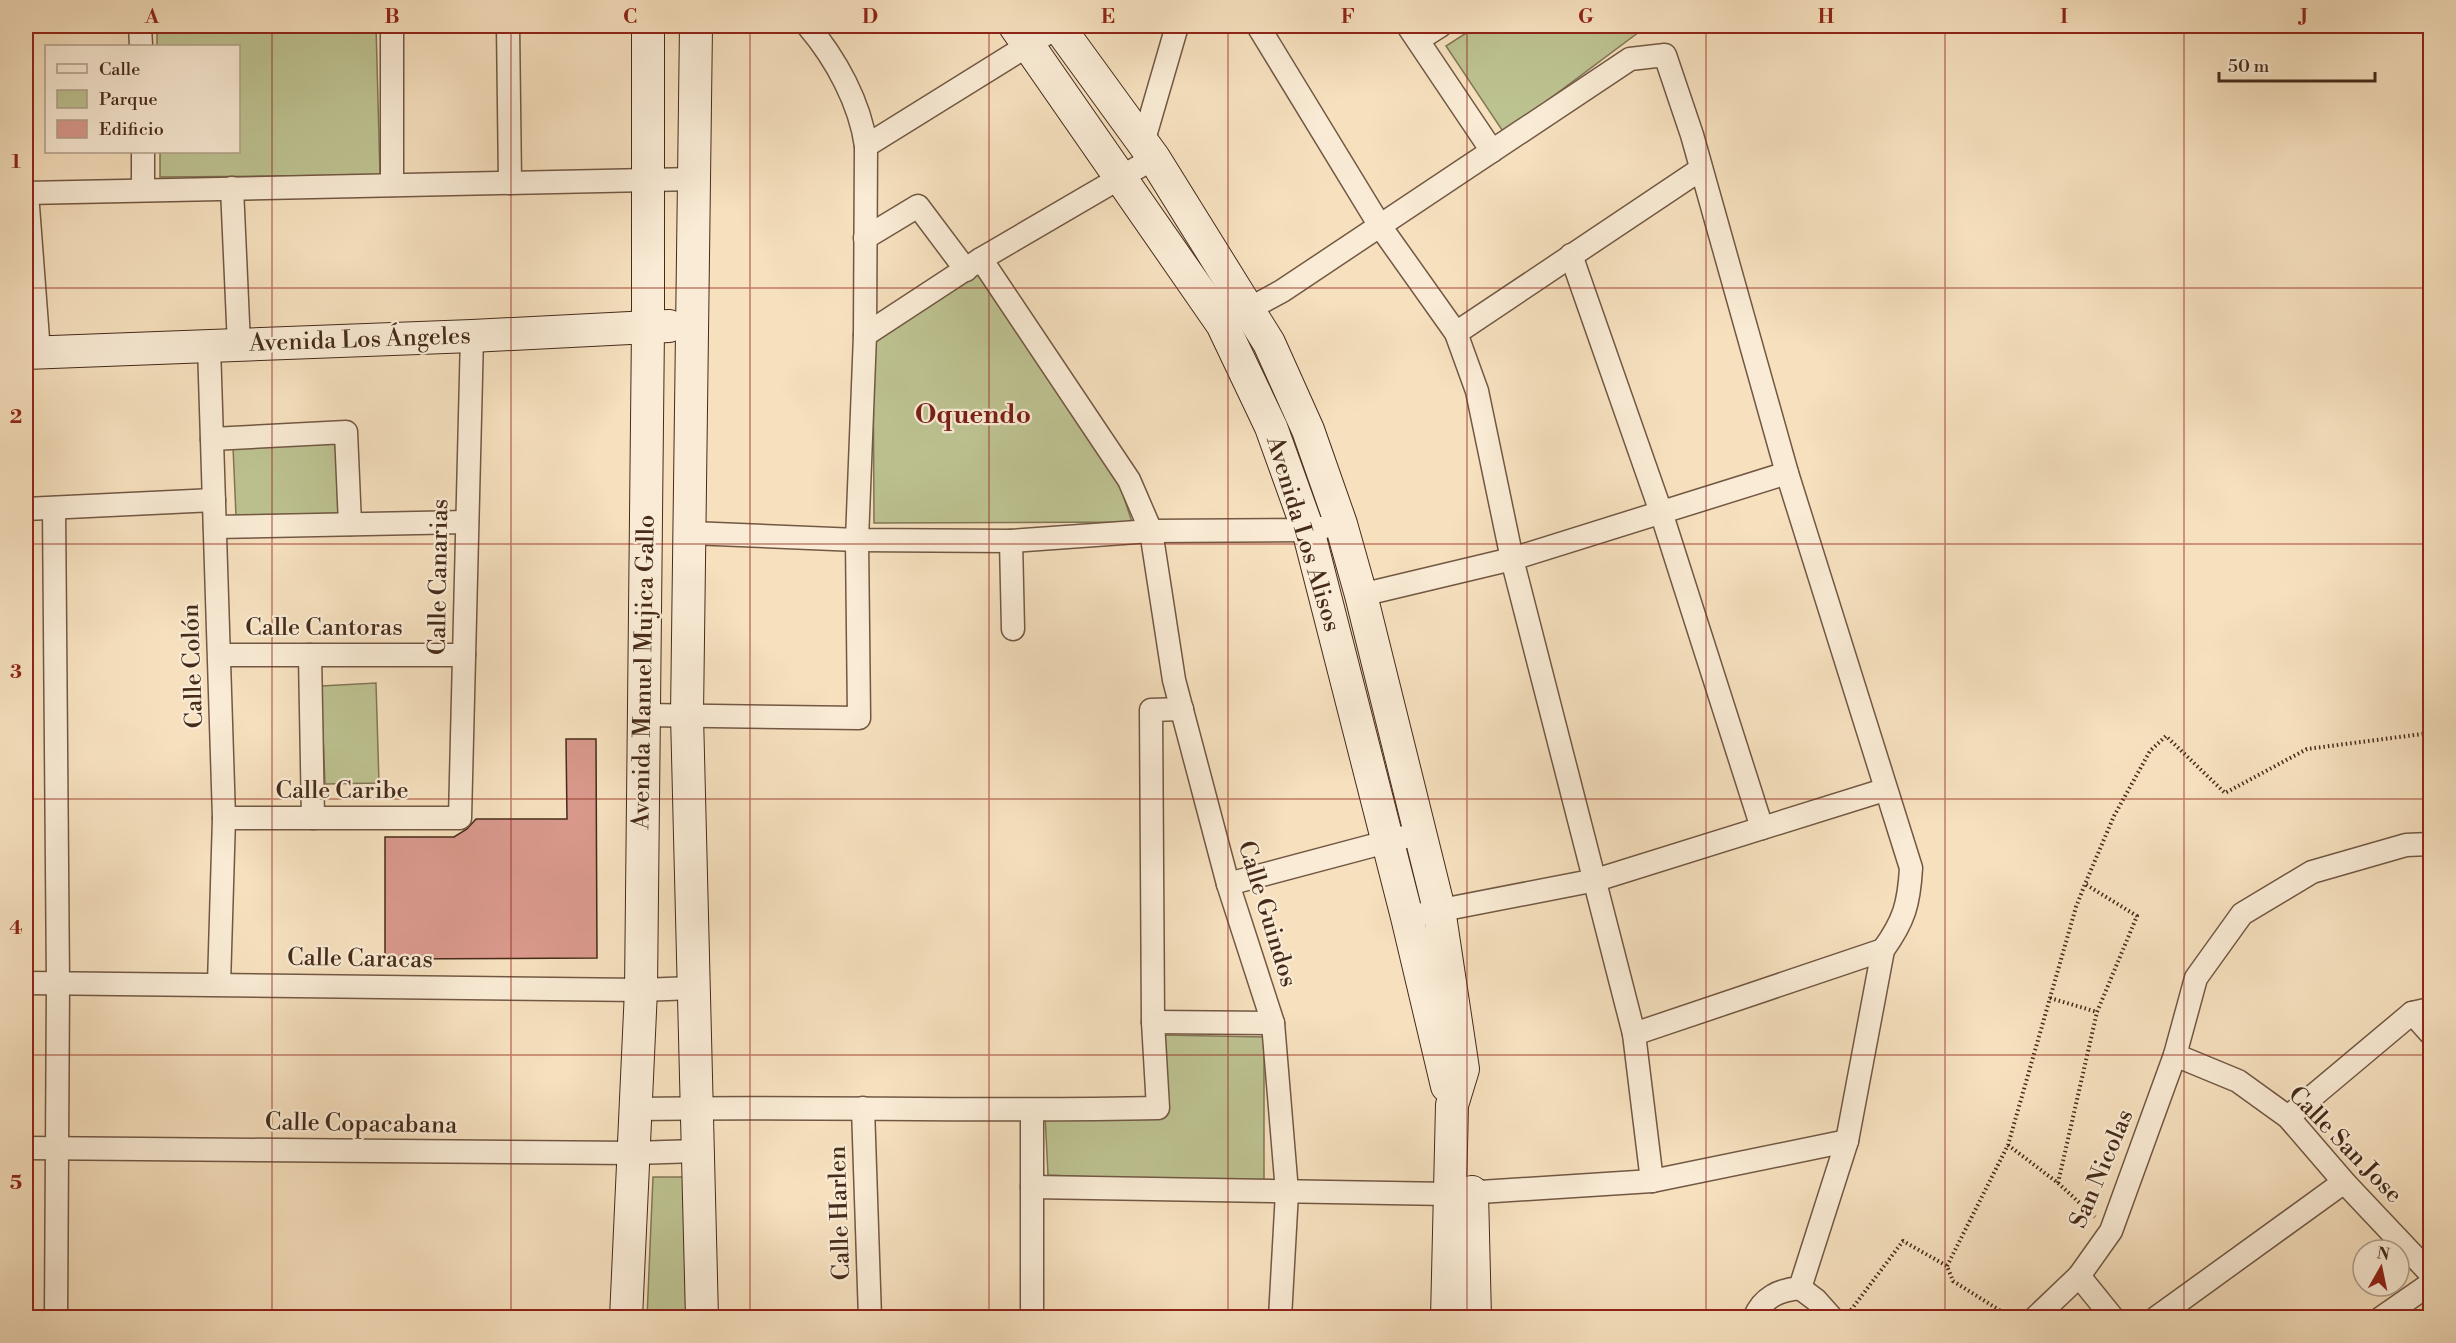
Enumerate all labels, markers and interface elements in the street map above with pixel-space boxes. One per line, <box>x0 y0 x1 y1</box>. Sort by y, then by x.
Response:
text: A <box>144 5 160 30</box>
text: B <box>384 5 400 30</box>
text: C <box>623 5 637 30</box>
text: D <box>862 5 878 30</box>
text: E <box>1101 5 1115 30</box>
text: F <box>1341 5 1355 30</box>
text: G <box>1578 5 1594 30</box>
text: H <box>1818 5 1835 30</box>
text: I <box>2060 5 2068 30</box>
text: J <box>2297 5 2308 30</box>
legend <box>45 45 240 153</box>
scale bar <box>2219 45 2375 83</box>
text: 50 m <box>2228 55 2270 78</box>
text: Calle <box>99 58 140 81</box>
text: Parque <box>99 88 158 111</box>
text: Edificio <box>99 118 164 141</box>
text: 1 <box>11 150 21 175</box>
street label: Avenida Los Ángeles <box>248 320 471 359</box>
district label: Oquendo <box>915 399 1031 431</box>
text: 2 <box>10 405 22 430</box>
street label: Avenida Los Alisos <box>1259 432 1347 635</box>
street label: Calle Canarias <box>423 499 455 655</box>
street label: Avenida Manuel Mujica Gallo <box>626 514 662 831</box>
street label: Calle Colón <box>176 603 210 729</box>
street label: Calle Cantoras <box>245 613 403 643</box>
text: 3 <box>10 660 22 685</box>
street label: Calle Caribe <box>275 776 409 806</box>
street label: Calle Guindos <box>1231 837 1303 991</box>
text: 4 <box>9 916 23 941</box>
street label: Calle Caracas <box>287 943 433 975</box>
street label: Calle San Jose <box>2282 1080 2408 1210</box>
street label: San Nicolas <box>2064 1105 2140 1233</box>
street label: Calle Copacabana <box>265 1107 458 1141</box>
street label: Calle Harlen <box>823 1145 857 1281</box>
text: 5 <box>10 1171 22 1196</box>
north arrow <box>2351 1238 2411 1298</box>
text: N <box>2375 1243 2391 1265</box>

